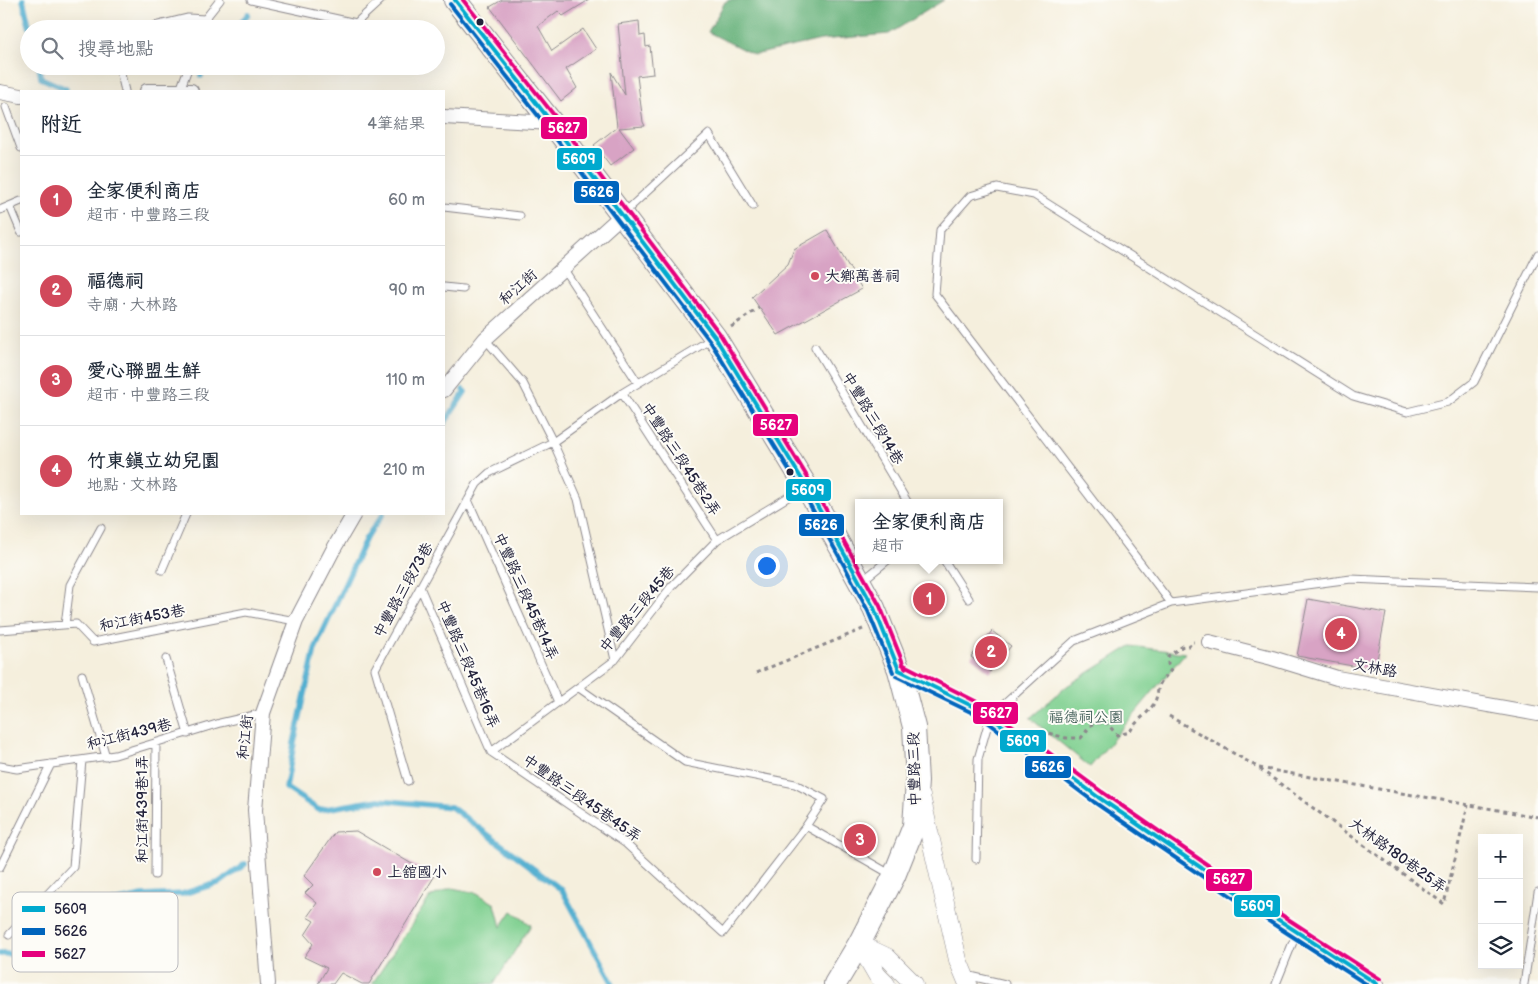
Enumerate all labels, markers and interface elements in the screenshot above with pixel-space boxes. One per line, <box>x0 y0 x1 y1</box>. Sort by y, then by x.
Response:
unlabelled marker <box>475 17 485 27</box>
search box <box>20 20 445 75</box>
icon: search <box>38 34 66 62</box>
text: 搜尋地點 <box>78 38 154 61</box>
text: 附近 <box>40 112 82 137</box>
text: 4筆結果 <box>367 115 425 134</box>
line badge: 5627 <box>540 116 588 140</box>
text: 5627 <box>548 120 580 137</box>
line badge: 5609 <box>556 147 603 171</box>
text: 5609 <box>562 151 596 168</box>
text: 全家便利商店 <box>87 180 201 203</box>
line badge: 5626 <box>573 180 620 204</box>
text: 5626 <box>580 184 614 201</box>
text: 1 <box>53 191 59 210</box>
text: 60 m <box>388 191 425 210</box>
text: 超市 · 中豐路三段 <box>87 206 209 225</box>
street label: 和江街 <box>495 265 541 309</box>
place label: 大鄉萬善祠 <box>825 267 900 286</box>
text: 福德祠 <box>87 270 144 293</box>
marker: 大鄉萬善祠 <box>809 270 821 282</box>
text: 2 <box>51 281 61 300</box>
text: 90 m <box>389 281 425 300</box>
text: 寺廟 · 大林路 <box>87 296 177 315</box>
text: 愛心聯盟生鮮 <box>87 360 201 383</box>
street label: 中豐路三段14巷 <box>837 368 908 468</box>
text: 3 <box>51 371 61 390</box>
text: 110 m <box>386 371 425 390</box>
text: 超市 · 中豐路三段 <box>87 386 209 405</box>
street label: 中豐路三段45巷2弄 <box>637 399 724 520</box>
line badge: 5627 <box>752 413 799 437</box>
text: 5627 <box>760 417 792 434</box>
text: 竹東鎮立幼兒園 <box>87 450 220 473</box>
text: 4 <box>51 461 61 480</box>
text: 210 m <box>383 461 425 480</box>
unlabelled marker <box>785 467 795 477</box>
text: 地點 · 文林路 <box>87 476 177 495</box>
line badge: 5609 <box>785 478 832 502</box>
text: 5609 <box>791 482 825 499</box>
popup <box>855 499 1003 564</box>
text: 全家便利商店 <box>872 511 986 534</box>
line badge: 5626 <box>798 513 845 537</box>
text: 5626 <box>804 517 838 534</box>
street label: 中豐路三段45巷14弄 <box>489 529 562 663</box>
text: 超市 <box>872 537 904 556</box>
street label: 中豐路三段73巷 <box>369 539 438 641</box>
your location <box>754 553 780 579</box>
street label: 中豐路三段45巷 <box>595 562 679 657</box>
pin: 1 <box>913 580 945 618</box>
street label: 中豐路三段45巷16弄 <box>432 597 503 731</box>
street label: 和江街453巷 <box>98 601 187 636</box>
pin: 4 <box>1325 615 1357 653</box>
pin: 2 <box>975 633 1007 671</box>
street label: 文林路 <box>1351 655 1399 682</box>
line badge: 5627 <box>972 701 1019 725</box>
text: 5627 <box>980 705 1012 722</box>
park label: 福德祠公園 <box>1048 708 1124 727</box>
street label: 和江街 <box>234 714 257 760</box>
street label: 和江街439巷 <box>85 715 174 754</box>
line badge: 5609 <box>999 729 1047 753</box>
street label: 中豐路三段 <box>904 731 925 807</box>
text: 5609 <box>1006 733 1040 750</box>
street label: 中豐路三段45巷45弄 <box>519 750 645 846</box>
street label: 和江街439巷1弄 <box>133 755 152 863</box>
line badge: 5626 <box>1024 755 1072 779</box>
text: 5626 <box>1031 759 1065 776</box>
street label: 大林路180巷25弄 <box>1345 814 1450 897</box>
pin: 3 <box>844 821 876 859</box>
map controls <box>1478 834 1523 969</box>
button: + <box>1478 834 1523 879</box>
place label: 上舘國小 <box>387 863 447 882</box>
marker: 上舘國小 <box>371 866 383 878</box>
line badge: 5627 <box>1205 868 1253 892</box>
text: 5627 <box>1213 871 1245 888</box>
button: − <box>1478 879 1523 924</box>
legend <box>12 892 178 972</box>
line badge: 5609 <box>1233 894 1281 918</box>
text: 5609 <box>1240 898 1274 915</box>
text: 5609 <box>54 901 87 918</box>
text: 5626 <box>54 923 88 940</box>
button: layers <box>1478 924 1523 969</box>
text: 5627 <box>54 946 86 963</box>

